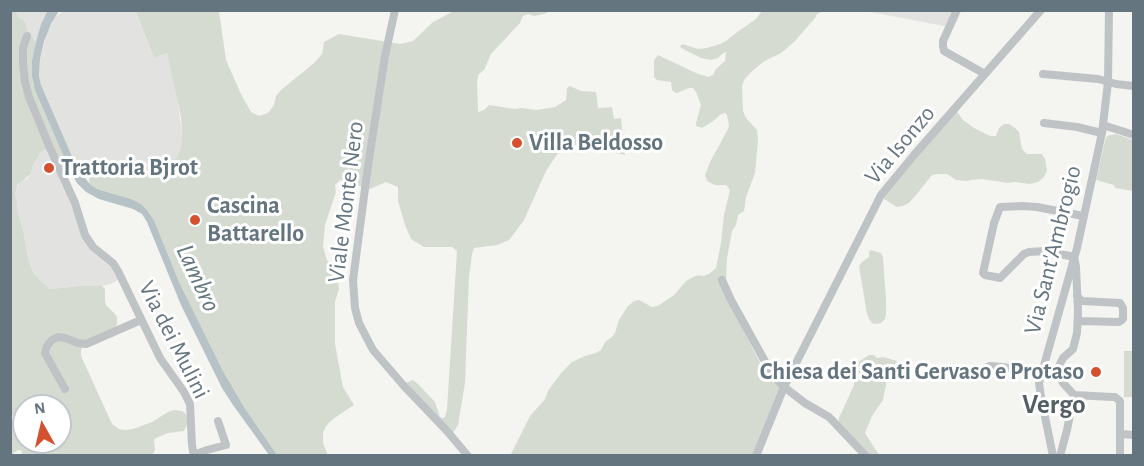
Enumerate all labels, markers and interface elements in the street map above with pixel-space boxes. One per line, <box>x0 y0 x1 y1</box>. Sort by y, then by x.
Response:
street label: Via Isonzo <box>859 100 941 190</box>
street label: Viale Monte Nero <box>322 120 370 284</box>
place label: Villa Beldosso <box>529 129 663 157</box>
marker: Villa Beldosso <box>510 136 524 150</box>
place label: Trattoria Bjrot <box>61 154 198 182</box>
marker: Trattoria Bjrot <box>42 161 56 175</box>
street label: Via Sant'Ambrogio <box>1018 163 1088 337</box>
place label: Cascina Battarello <box>207 192 304 248</box>
marker: Cascina Battarello <box>188 213 202 227</box>
water label: Lambro <box>169 239 227 317</box>
street label: Via dei Mulini <box>132 276 216 404</box>
place label: Chiesa dei Santi Gervaso e Protaso <box>760 358 1084 386</box>
marker: Chiesa dei Santi Gervaso e Protaso <box>1089 365 1103 379</box>
district label: Vergo <box>1022 389 1086 421</box>
north arrow <box>12 394 72 454</box>
text: N <box>33 399 46 417</box>

